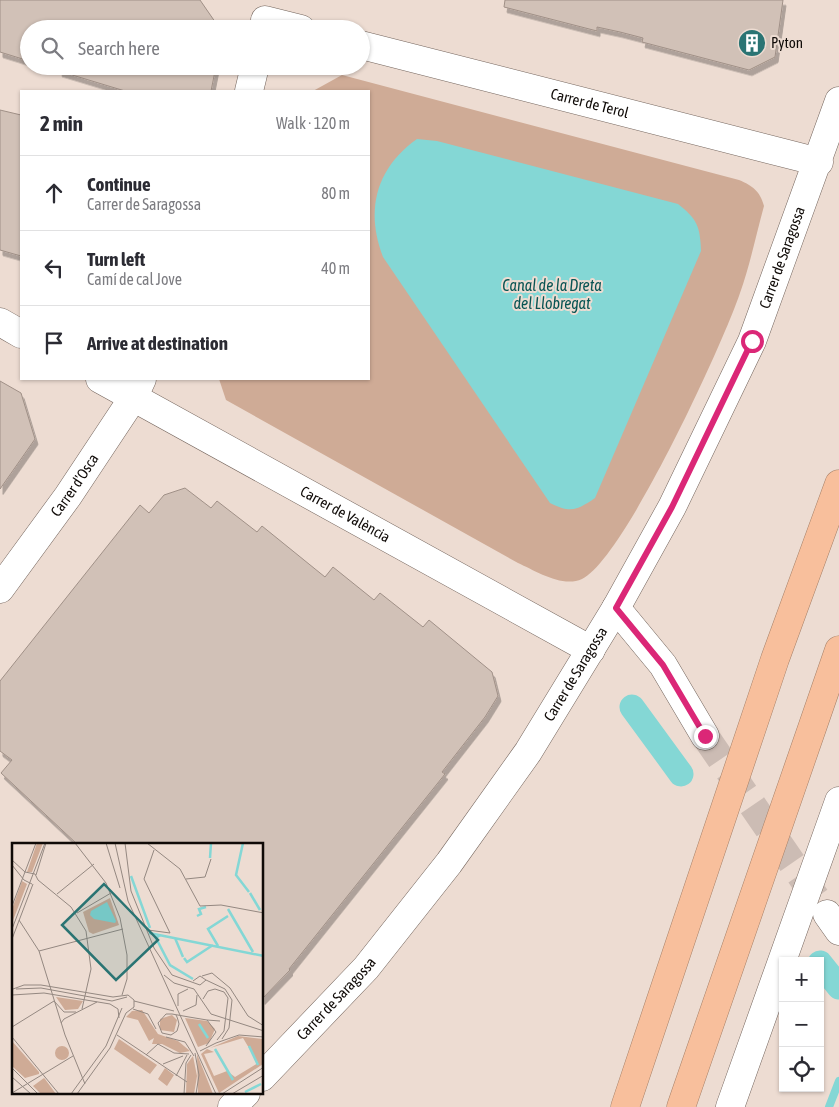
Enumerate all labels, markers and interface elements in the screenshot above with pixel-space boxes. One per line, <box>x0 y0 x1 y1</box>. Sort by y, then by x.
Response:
search box <box>20 20 370 75</box>
building icon: Pyton <box>737 28 767 58</box>
icon: search <box>38 34 66 62</box>
place label: Pyton <box>771 34 803 51</box>
text: Search here <box>78 37 160 59</box>
street label: Carrer de Terol <box>549 85 631 121</box>
text: 2 min <box>40 111 83 135</box>
text: Walk · 120 m <box>276 114 350 132</box>
text: Continue <box>87 173 151 195</box>
icon: ahead <box>40 179 68 207</box>
text: 80 m <box>321 184 350 202</box>
text: Carrer de Saragossa <box>87 195 201 213</box>
street label: Carrer de Saragossa <box>756 204 808 311</box>
text: Turn left <box>87 248 145 270</box>
icon: left <box>40 254 68 282</box>
text: 40 m <box>321 259 350 277</box>
text: Camí de cal Jove <box>87 270 182 288</box>
water label: Canal de la Dreta del Llobregat <box>502 276 602 313</box>
icon: arrive <box>40 329 68 357</box>
route start <box>741 330 764 353</box>
text: Arrive at destination <box>87 332 228 354</box>
street label: Carrer d'Osca <box>47 450 102 520</box>
street label: Carrer de València <box>298 482 393 545</box>
street label: Carrer de Saragossa <box>540 624 610 724</box>
route end <box>694 725 717 748</box>
inset map <box>12 843 264 1094</box>
street label: Carrer de Saragossa <box>293 954 379 1043</box>
map controls <box>779 957 824 1092</box>
button: + <box>779 957 824 1002</box>
button: − <box>779 1002 824 1047</box>
button: locate <box>779 1047 824 1092</box>

